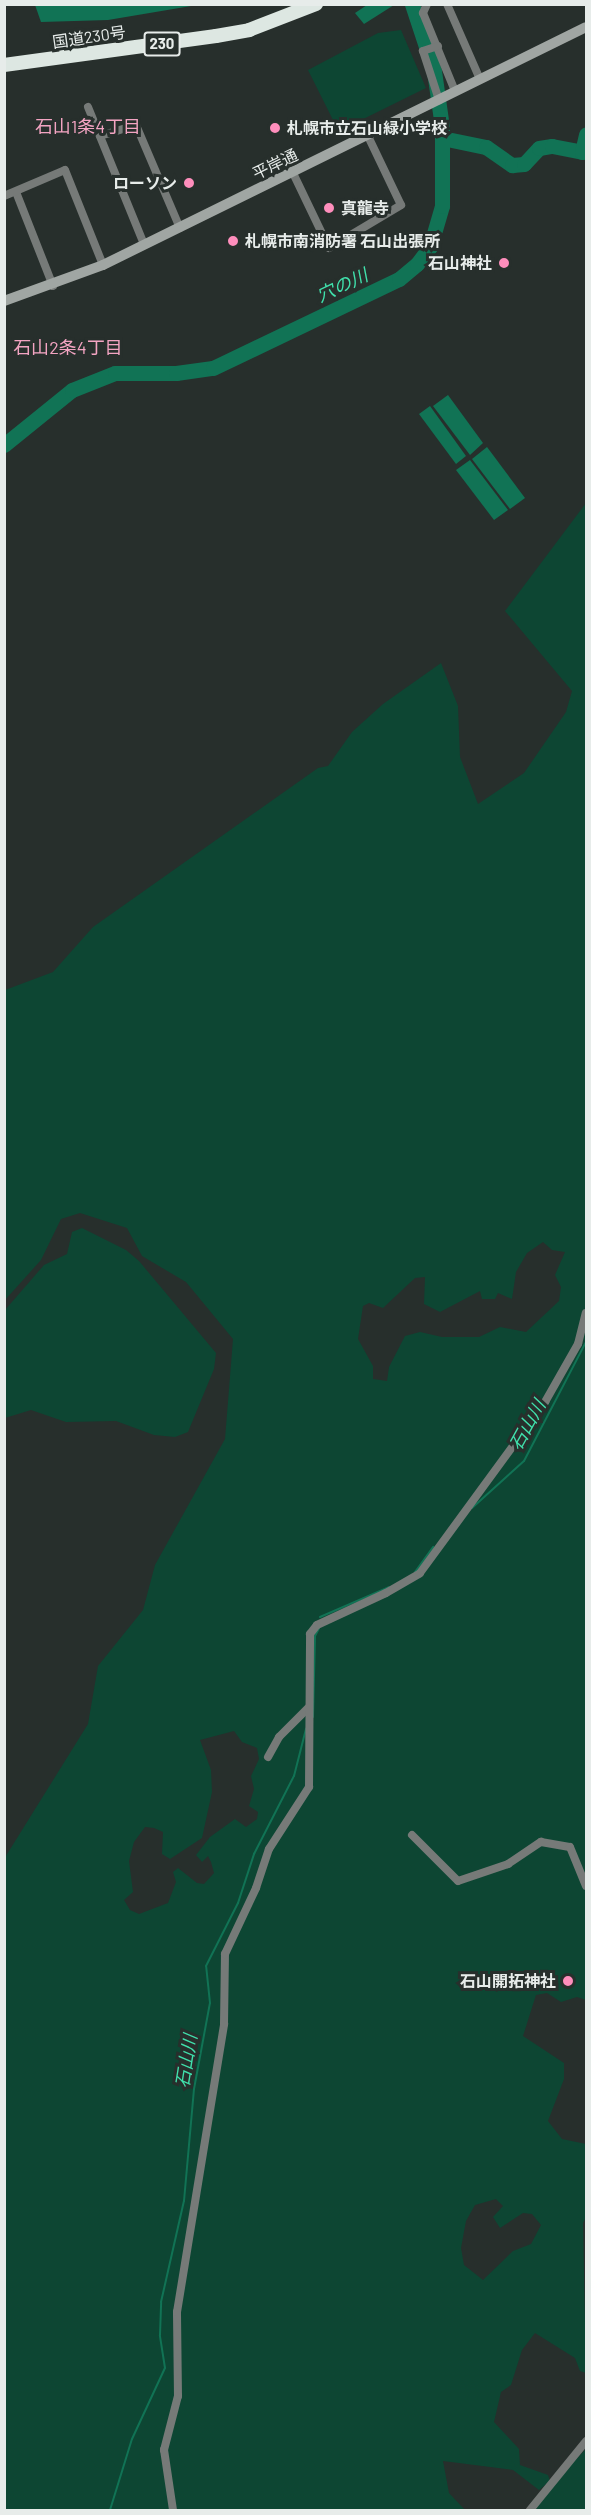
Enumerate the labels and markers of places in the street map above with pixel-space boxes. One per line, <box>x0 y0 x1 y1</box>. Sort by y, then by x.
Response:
place label: 札幌市立石山緑小学校 <box>287 118 447 138</box>
marker: 札幌市立石山緑小学校 <box>268 121 282 135</box>
place label: ローソン <box>113 173 177 193</box>
marker: ローソン <box>182 176 196 190</box>
place label: 真龍寺 <box>341 198 389 218</box>
marker: 真龍寺 <box>322 201 336 215</box>
place label: 札幌市南消防署 石山出張所 <box>245 231 440 251</box>
marker: 札幌市南消防署 石山出張所 <box>226 234 240 248</box>
place label: 石山神社 <box>428 253 492 273</box>
marker: 石山神社 <box>497 256 511 270</box>
place label: 石山開拓神社 <box>460 1971 556 1991</box>
marker: 石山開拓神社 <box>561 1974 575 1988</box>

